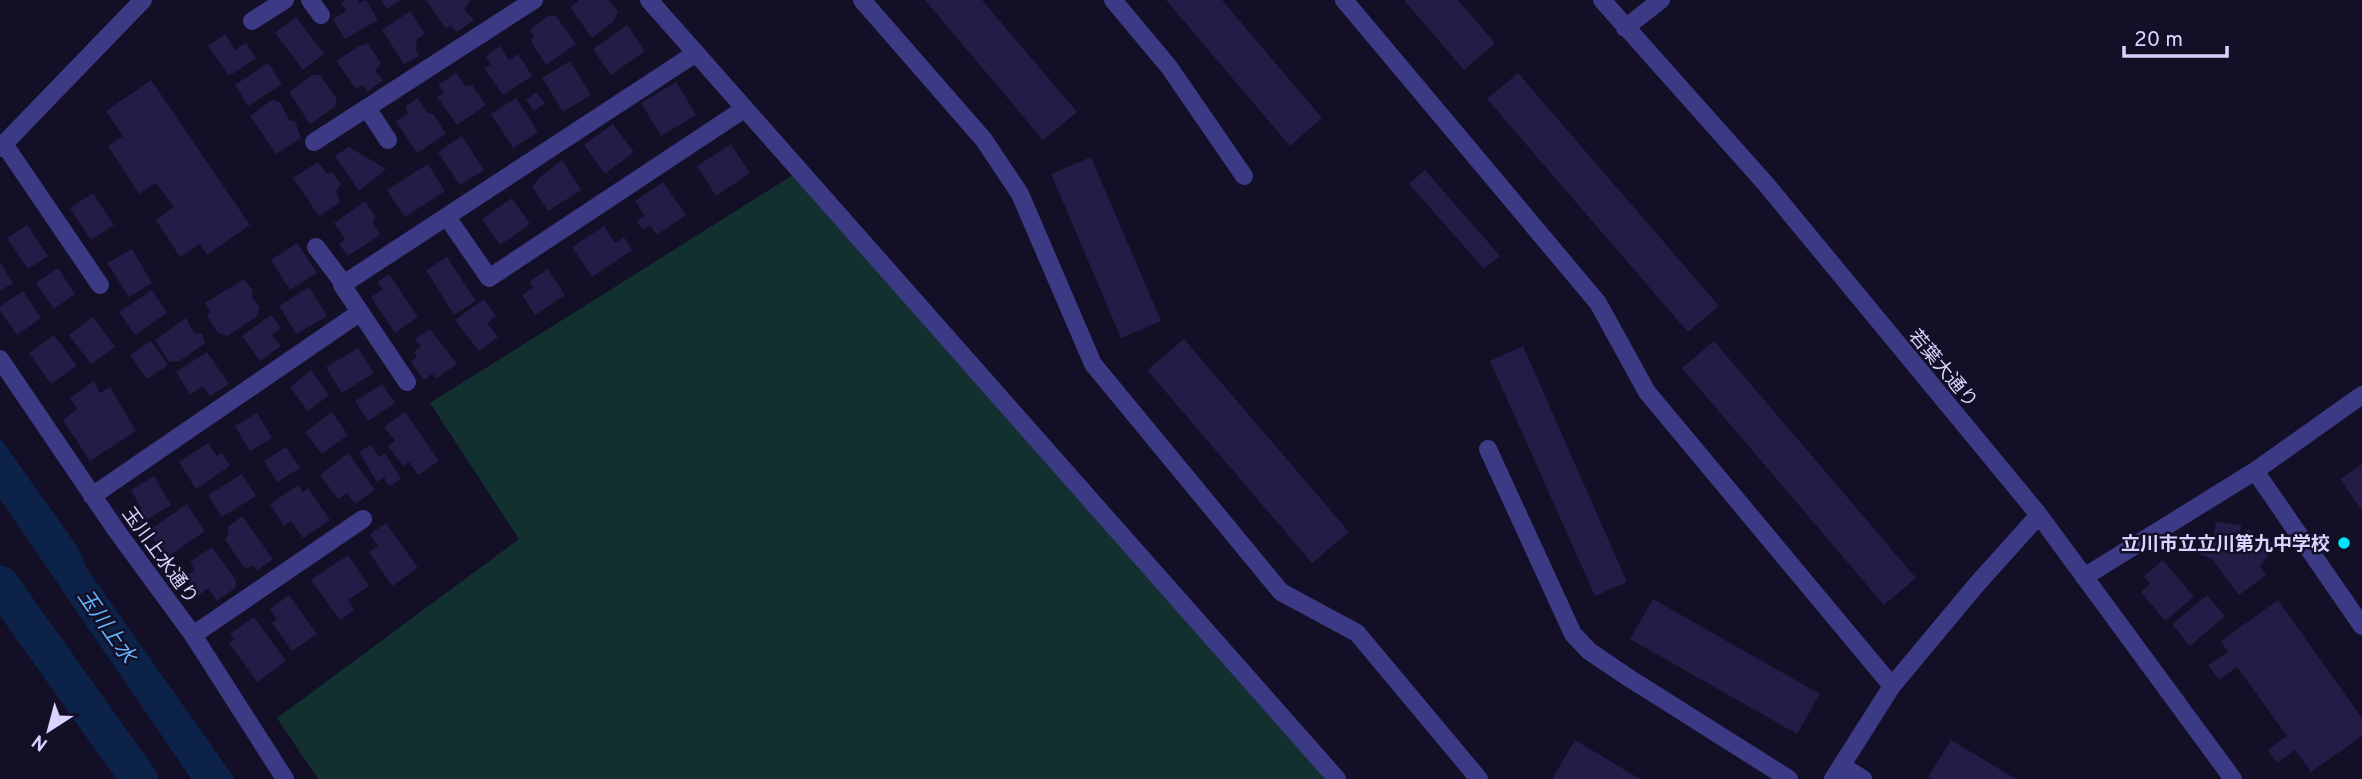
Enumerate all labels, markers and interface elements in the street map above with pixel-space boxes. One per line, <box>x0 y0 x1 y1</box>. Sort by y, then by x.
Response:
scale bar <box>2124 14 2227 58</box>
text: 20 m <box>2134 27 2183 54</box>
street label: 若葉大通り <box>1903 325 1982 413</box>
street label: 玉川上水通り <box>116 503 203 609</box>
place label: 立川市立立川第九中学校 <box>2121 533 2330 557</box>
marker: 立川市立立川第九中学校 <box>2336 535 2352 551</box>
water label: 玉川上水 <box>71 585 142 671</box>
north arrow <box>14 695 84 765</box>
text: N <box>28 728 53 756</box>

